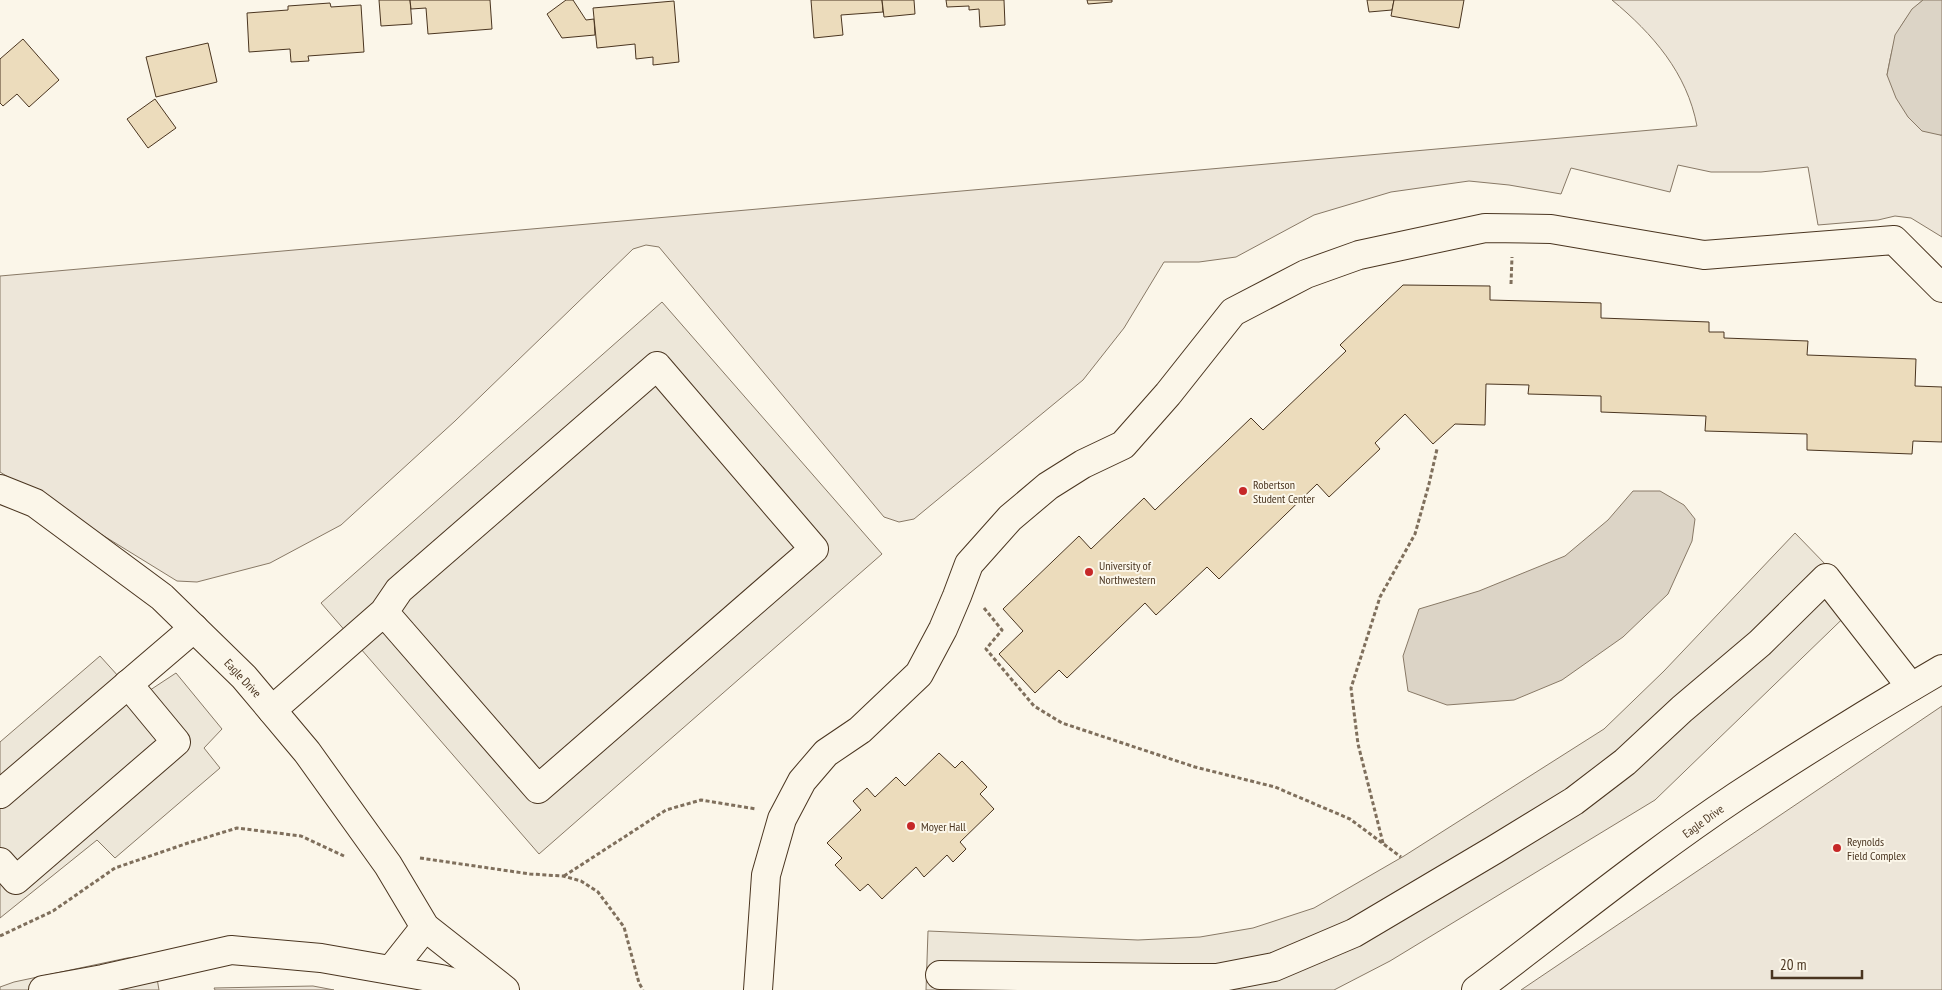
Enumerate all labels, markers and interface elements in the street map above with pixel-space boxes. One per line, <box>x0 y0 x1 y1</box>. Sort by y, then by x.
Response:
place label: Robertson Student Center <box>1253 477 1315 506</box>
marker: Robertson Student Center <box>1237 485 1249 497</box>
place label: University of Northwestern <box>1099 558 1156 587</box>
marker: University of Northwestern <box>1083 566 1095 578</box>
street label: Eagle Drive <box>221 656 265 700</box>
street label: Eagle Drive <box>1679 801 1727 841</box>
place label: Moyer Hall <box>921 819 966 834</box>
marker: Moyer Hall <box>905 820 917 832</box>
place label: Reynolds Field Complex <box>1847 834 1906 863</box>
marker: Reynolds Field Complex <box>1831 842 1843 854</box>
scale bar <box>1772 948 1862 980</box>
text: 20 m <box>1780 955 1806 974</box>

